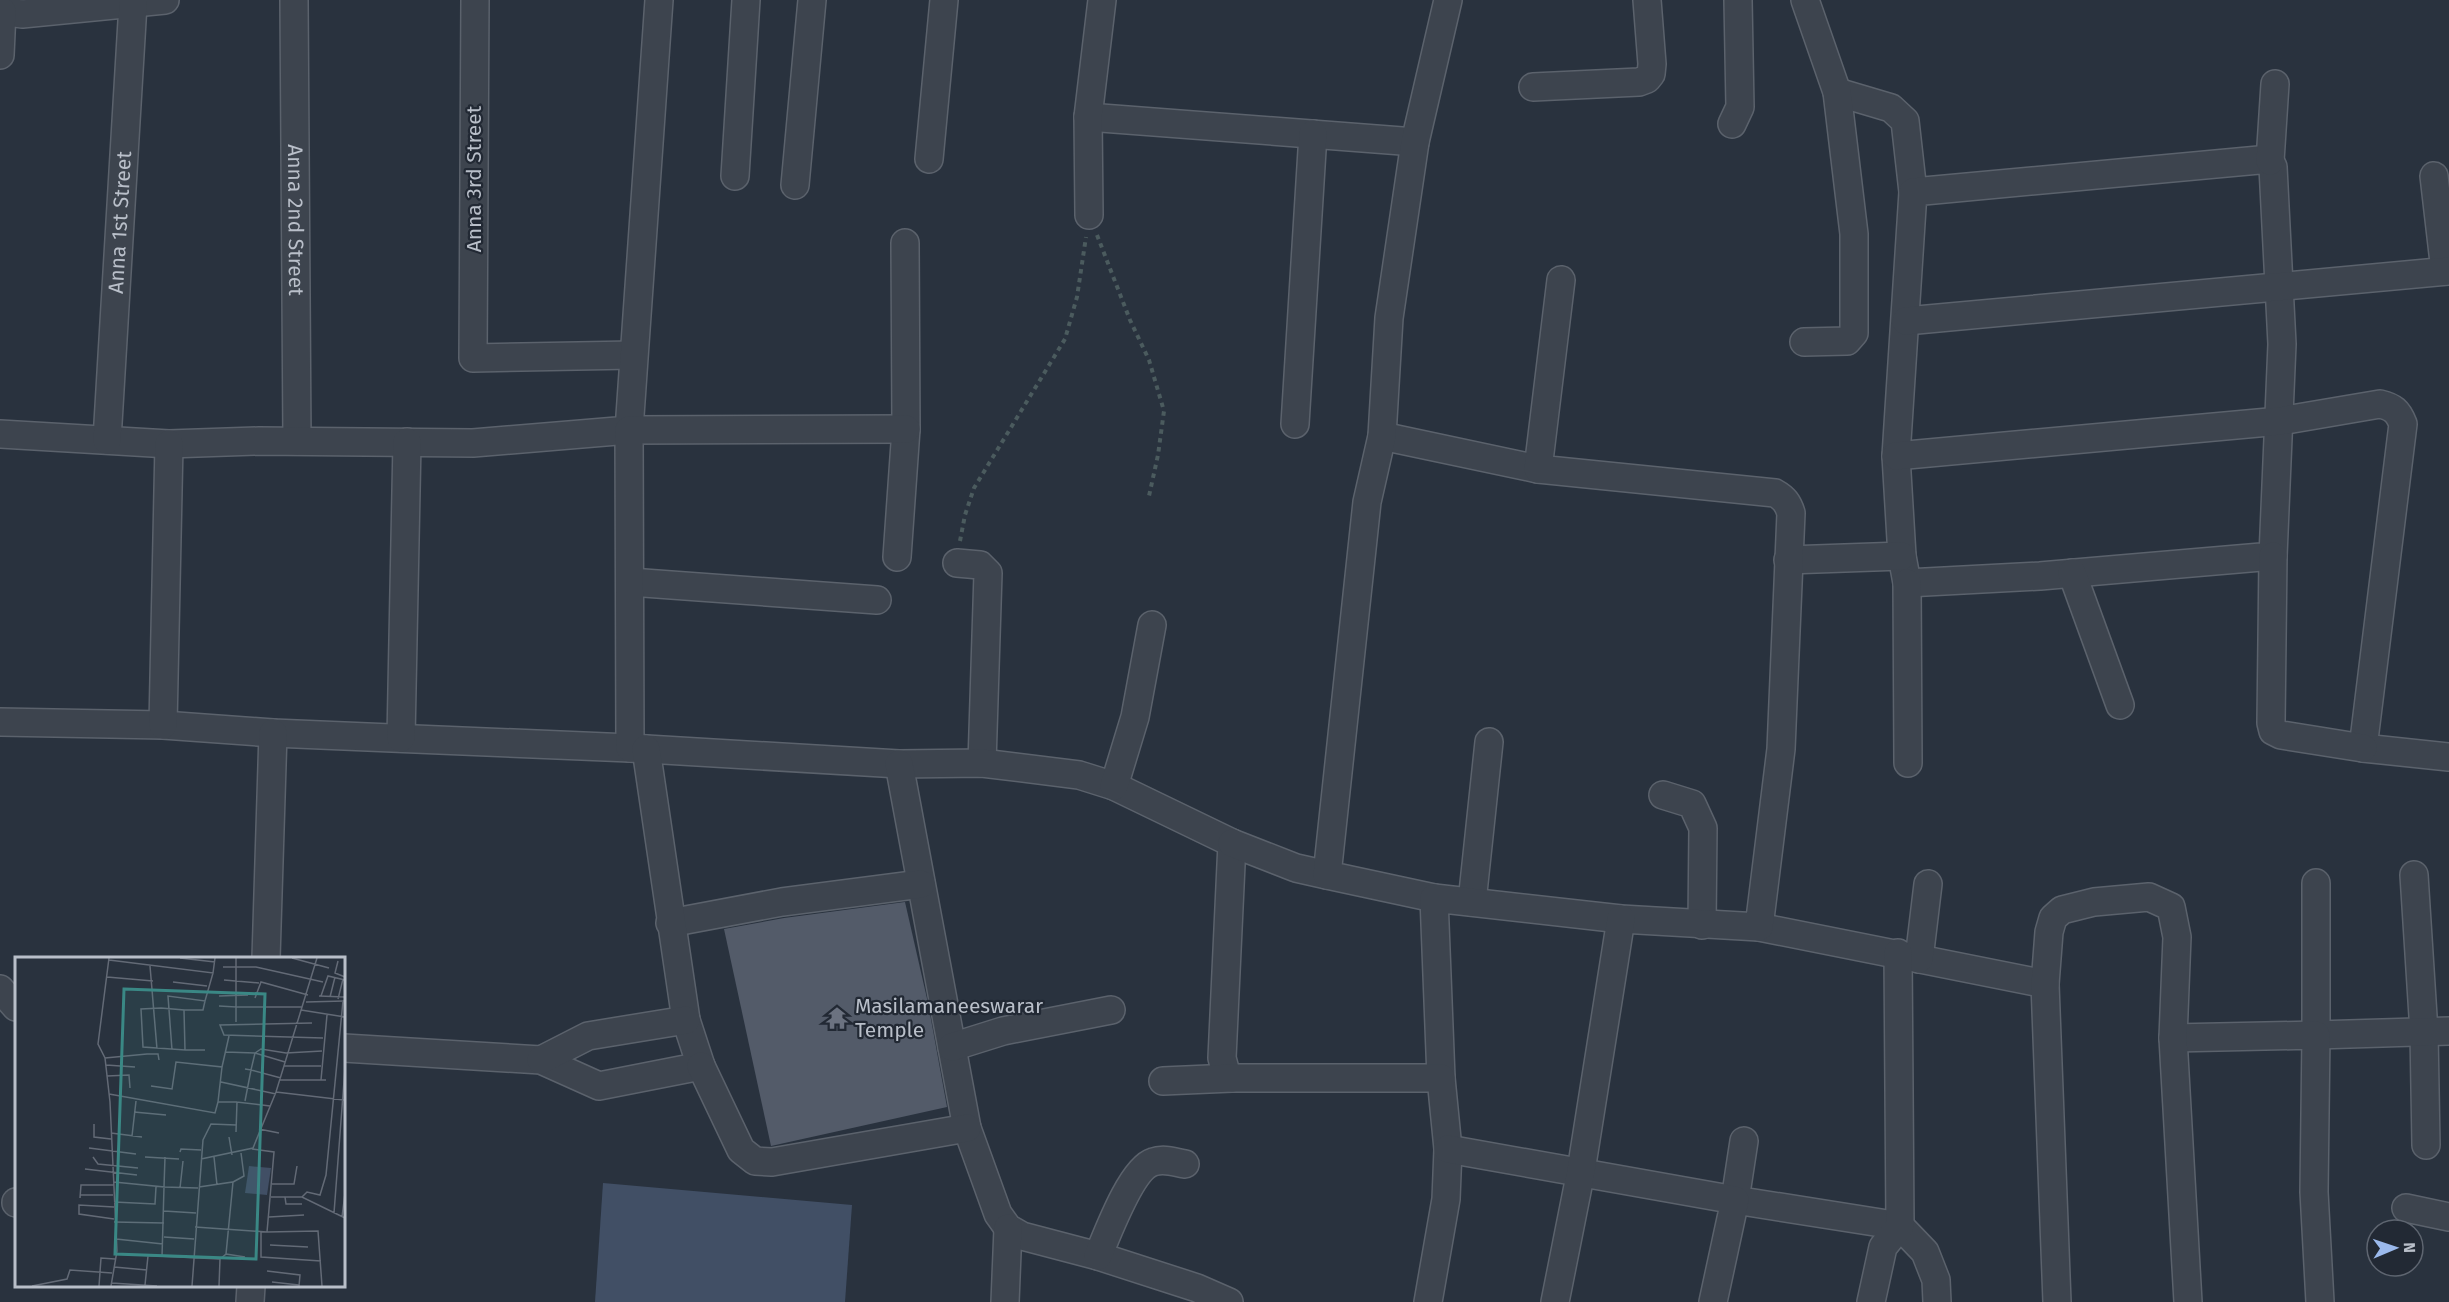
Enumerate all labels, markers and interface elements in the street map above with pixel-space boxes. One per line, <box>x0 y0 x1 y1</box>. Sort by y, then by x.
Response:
street label: Anna 3rd Street <box>461 105 487 252</box>
street label: Anna 2nd Street <box>282 144 309 296</box>
street label: Anna 1st Street <box>103 150 137 294</box>
inset map <box>15 957 345 1287</box>
place label: Masilamaneeswarar Temple <box>855 993 1043 1043</box>
temple icon: Masilamaneeswarar Temple <box>824 1005 850 1031</box>
north arrow <box>2365 1218 2425 1278</box>
text: N <box>2400 1242 2419 1253</box>

